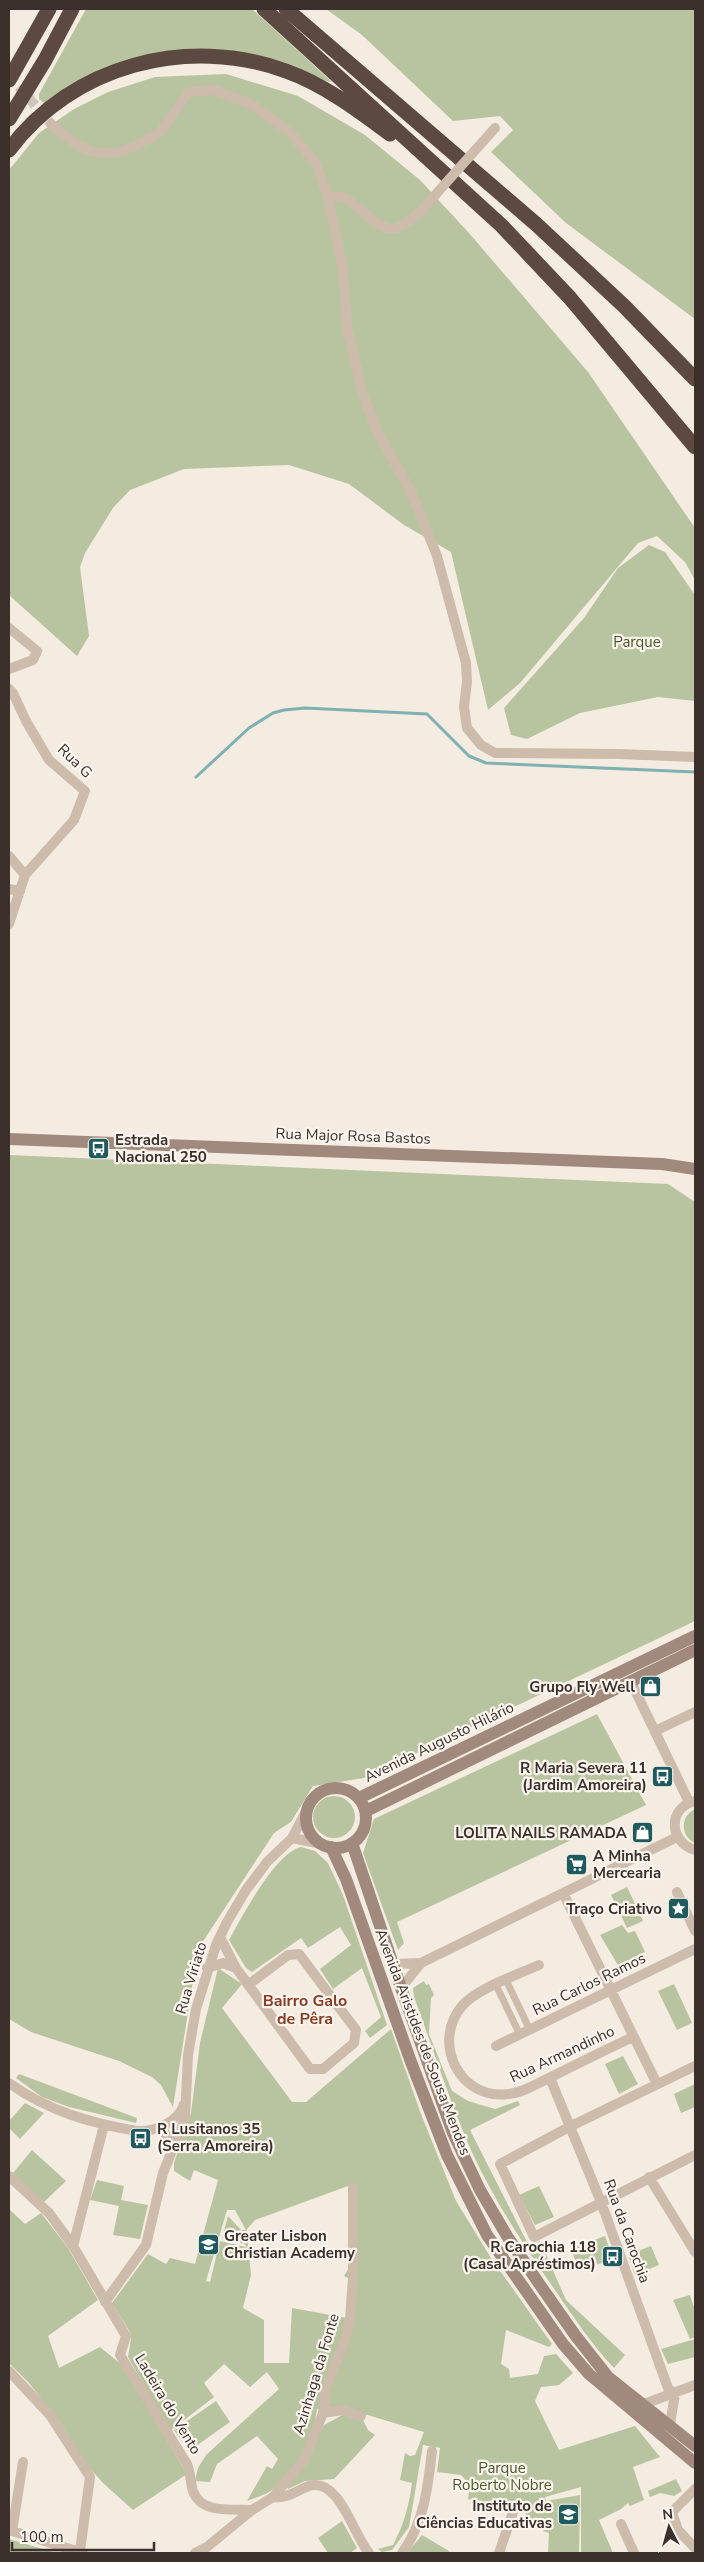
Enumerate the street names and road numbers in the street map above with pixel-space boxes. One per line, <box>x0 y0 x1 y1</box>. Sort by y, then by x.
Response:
street label: Rua G <box>53 740 97 782</box>
street label: Rua Major Rosa Bastos <box>275 1123 431 1149</box>
street label: Avenida Augusto Hilário <box>361 1697 517 1787</box>
street label: Avenida Aristides de Sousa Mendes <box>370 1926 476 2158</box>
street label: Rua Viriato <box>171 1940 211 2016</box>
street label: Rua Carlos Ramos <box>529 1948 649 2020</box>
street label: Rua Armandinho <box>506 2021 618 2087</box>
street label: Rua da Carochia <box>599 2176 655 2286</box>
street label: Azinhaga da Fonte <box>288 2311 344 2437</box>
street label: Ladeira do Vento <box>130 2350 206 2458</box>

